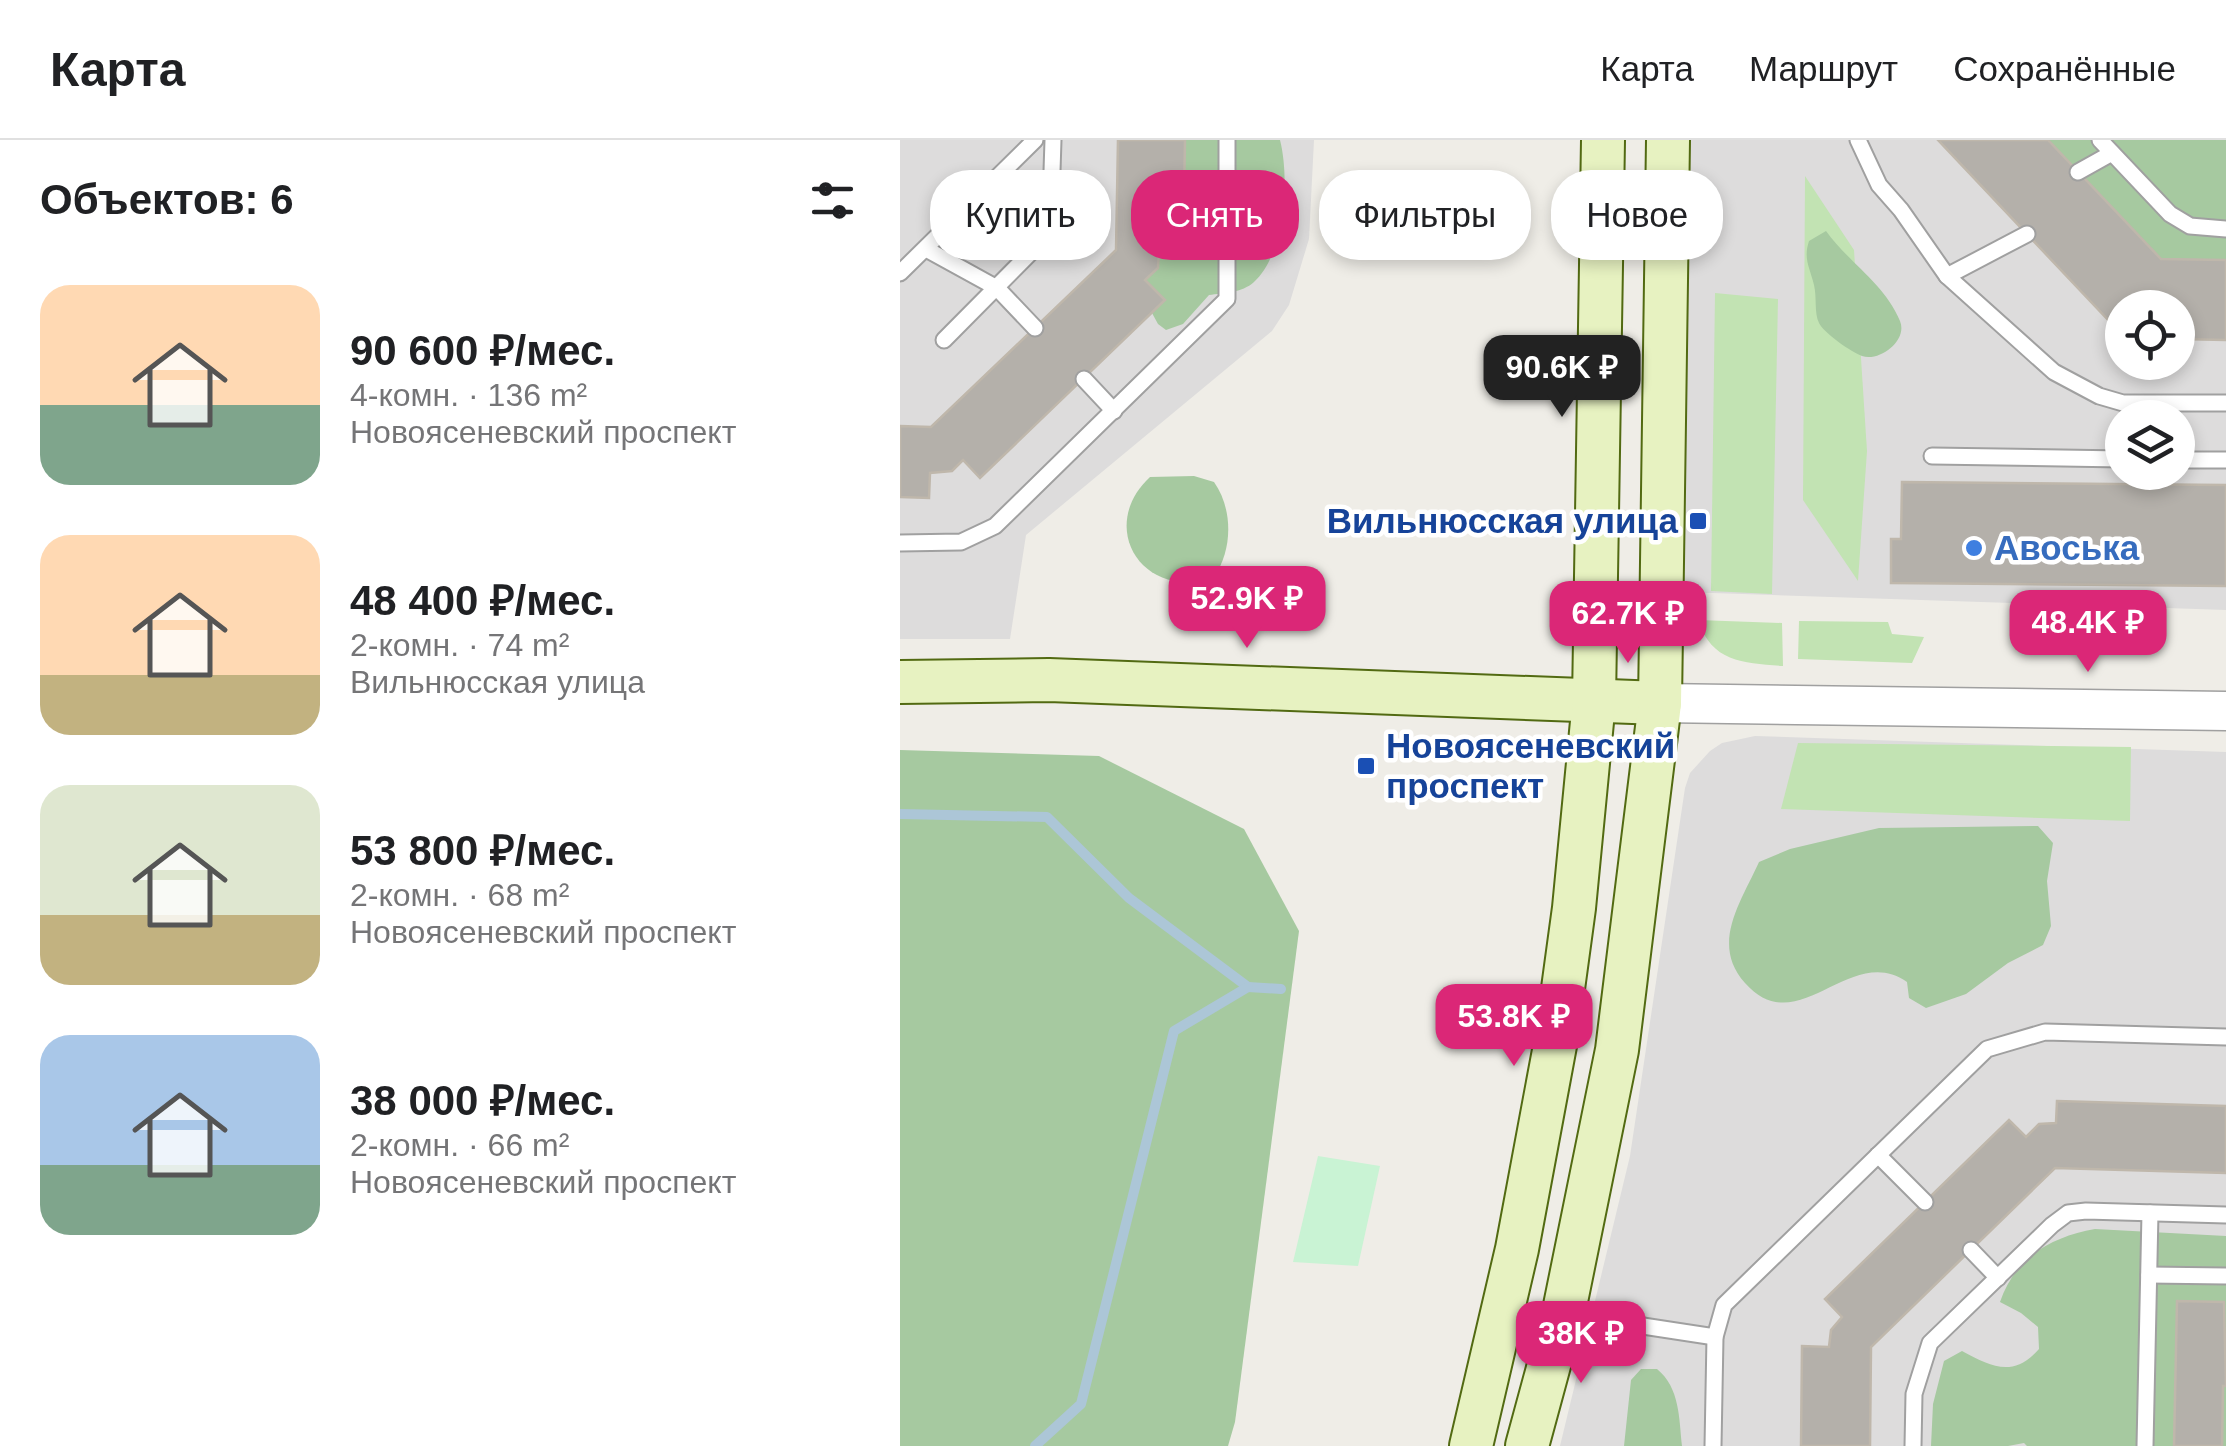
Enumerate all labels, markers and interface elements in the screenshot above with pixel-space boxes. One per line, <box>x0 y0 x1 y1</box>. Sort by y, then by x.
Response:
text: Карта <box>50 43 185 96</box>
text: Карта <box>1600 49 1694 88</box>
text: Маршрут <box>1749 49 1898 88</box>
text: Сохранённые <box>1953 49 2176 88</box>
chip: Купить <box>930 170 1111 260</box>
chip: Снять <box>1131 170 1299 260</box>
chip: Фильтры <box>1319 170 1531 260</box>
chip: Новое <box>1551 170 1723 260</box>
icon: filters <box>805 173 860 228</box>
text: Объектов: 6 <box>40 176 294 223</box>
map controls <box>2105 290 2195 490</box>
button: locate <box>2105 290 2195 380</box>
icon: home <box>120 325 240 445</box>
text: 90 600 ₽/мес. <box>350 327 615 374</box>
pin: 90.6K ₽ <box>1470 335 1654 420</box>
text: 90.6K ₽ <box>1506 349 1618 385</box>
text: 4-комн. · 136 m² <box>350 377 587 413</box>
button: layers <box>2105 400 2195 490</box>
text: Новоясеневский проспект <box>350 414 736 450</box>
place label: Вильнюсская улица <box>1327 501 1679 540</box>
marker: Вильнюсская улица <box>1687 510 1709 532</box>
place label: Авоська <box>1994 528 2140 567</box>
marker: Авоська <box>1963 537 1985 559</box>
pin: 52.9K ₽ <box>1155 566 1339 651</box>
icon: home <box>120 575 240 695</box>
text: 48 400 ₽/мес. <box>350 577 615 624</box>
text: 52.9K ₽ <box>1191 580 1303 616</box>
pin: 62.7K ₽ <box>1536 581 1720 666</box>
pin: 48.4K ₽ <box>1996 590 2180 675</box>
text: 62.7K ₽ <box>1572 595 1684 631</box>
text: 48.4K ₽ <box>2032 604 2144 640</box>
text: 2-комн. · 74 m² <box>350 627 569 663</box>
text: Вильнюсская улица <box>350 664 645 700</box>
place label: Новоясеневский проспект <box>1386 726 1675 805</box>
marker: Новоясеневский проспект <box>1355 755 1377 777</box>
icon: home <box>120 825 240 945</box>
text: 53 800 ₽/мес. <box>350 827 615 874</box>
text: 2-комн. · 68 m² <box>350 877 569 913</box>
text: Новоясеневский проспект <box>350 914 736 950</box>
pin: 53.8K ₽ <box>1422 984 1606 1069</box>
text: 53.8K ₽ <box>1458 998 1570 1034</box>
icon: home <box>120 1075 240 1195</box>
text: 38 000 ₽/мес. <box>350 1077 615 1124</box>
text: 2-комн. · 66 m² <box>350 1127 569 1163</box>
text: Новоясеневский проспект <box>350 1164 736 1200</box>
pin: 38K ₽ <box>1511 1301 1651 1386</box>
text: 38K ₽ <box>1538 1315 1624 1351</box>

